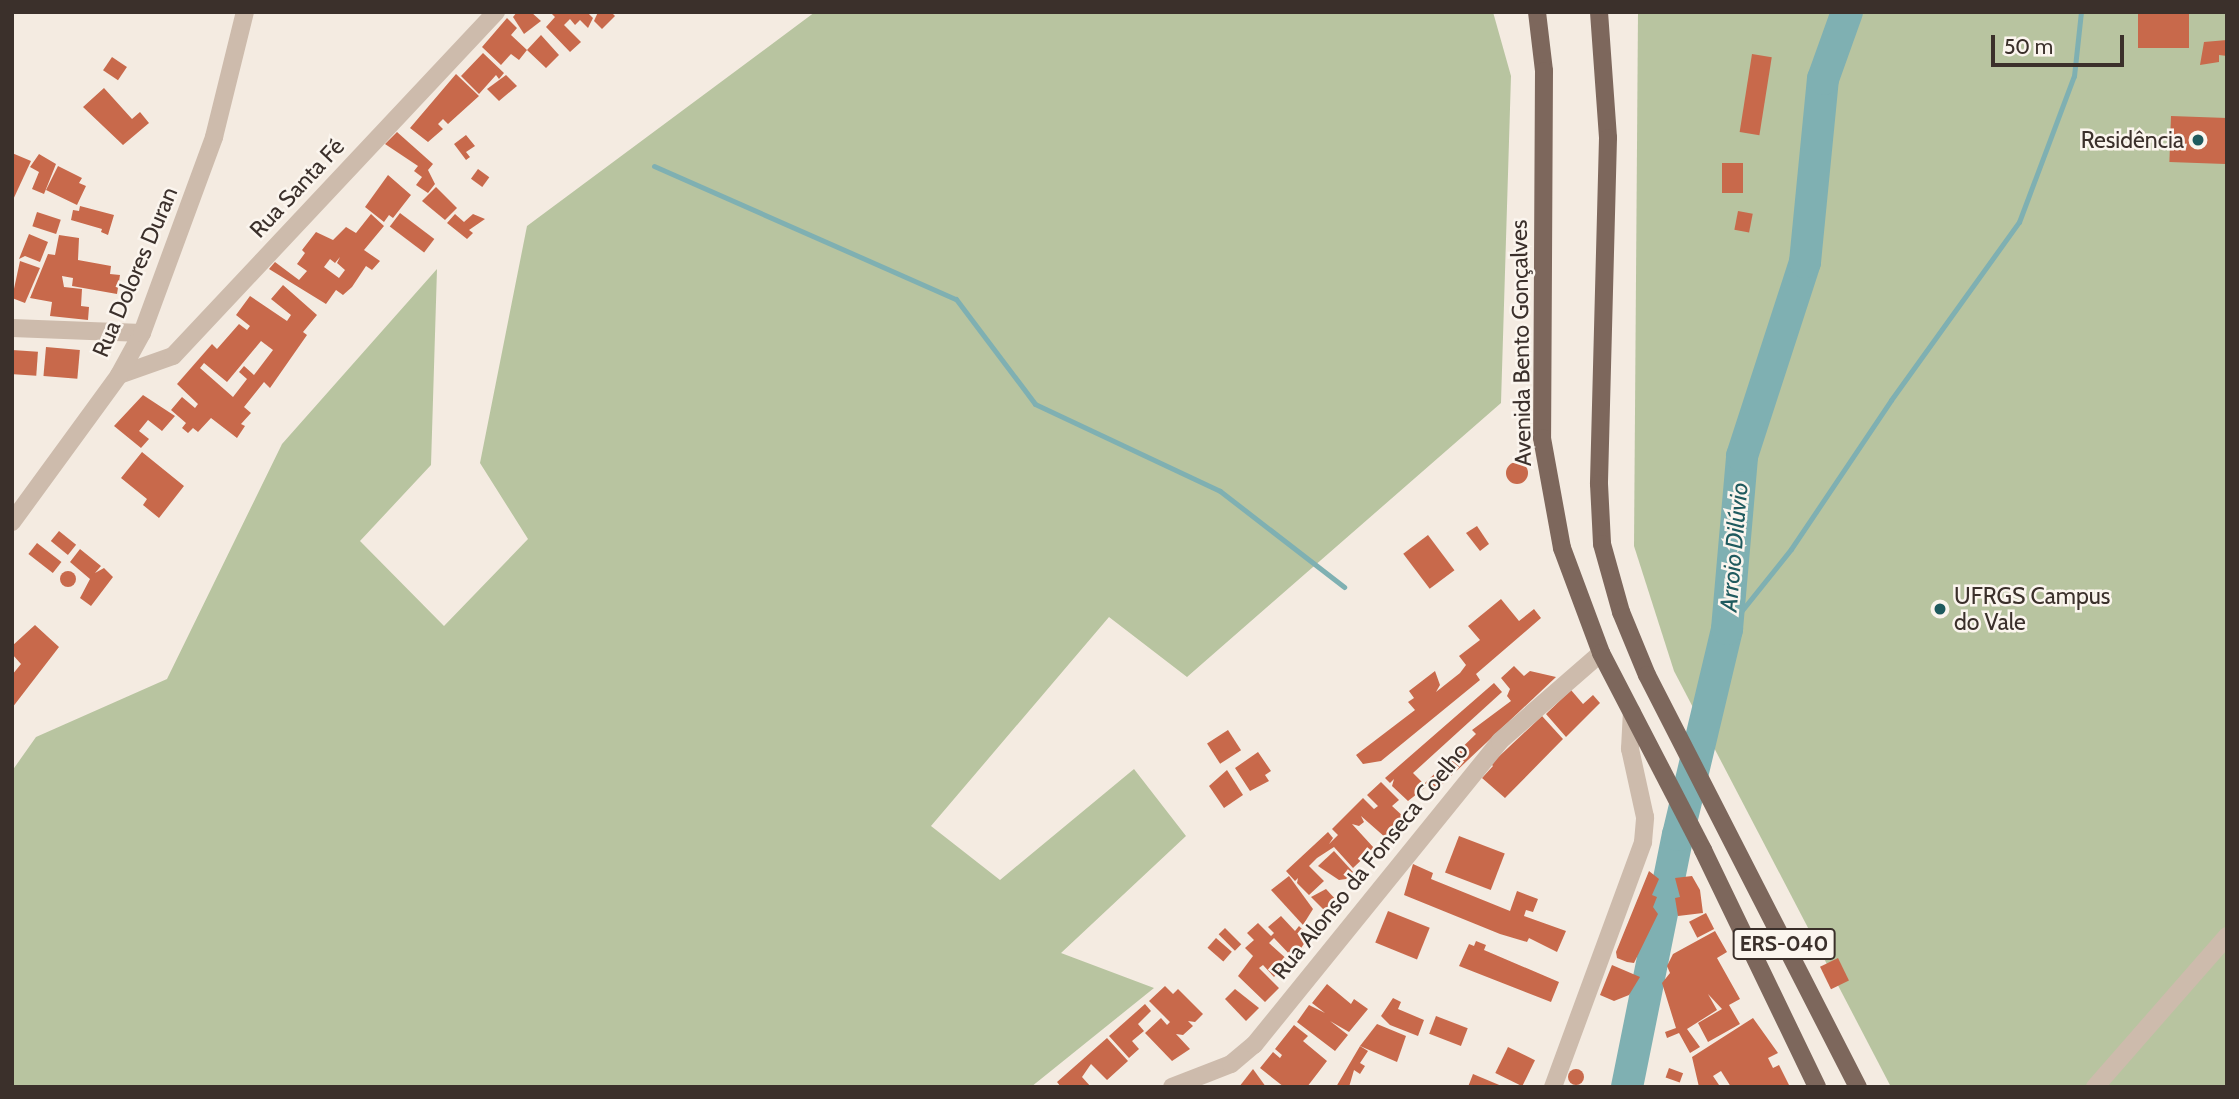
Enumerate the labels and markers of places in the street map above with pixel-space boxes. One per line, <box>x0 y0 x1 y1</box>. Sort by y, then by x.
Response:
place label: Residência <box>2081 126 2184 154</box>
marker: Residência <box>2190 132 2206 148</box>
place label: UFRGS Campus do Vale <box>1954 582 2110 636</box>
marker: UFRGS Campus do Vale <box>1932 601 1948 617</box>

